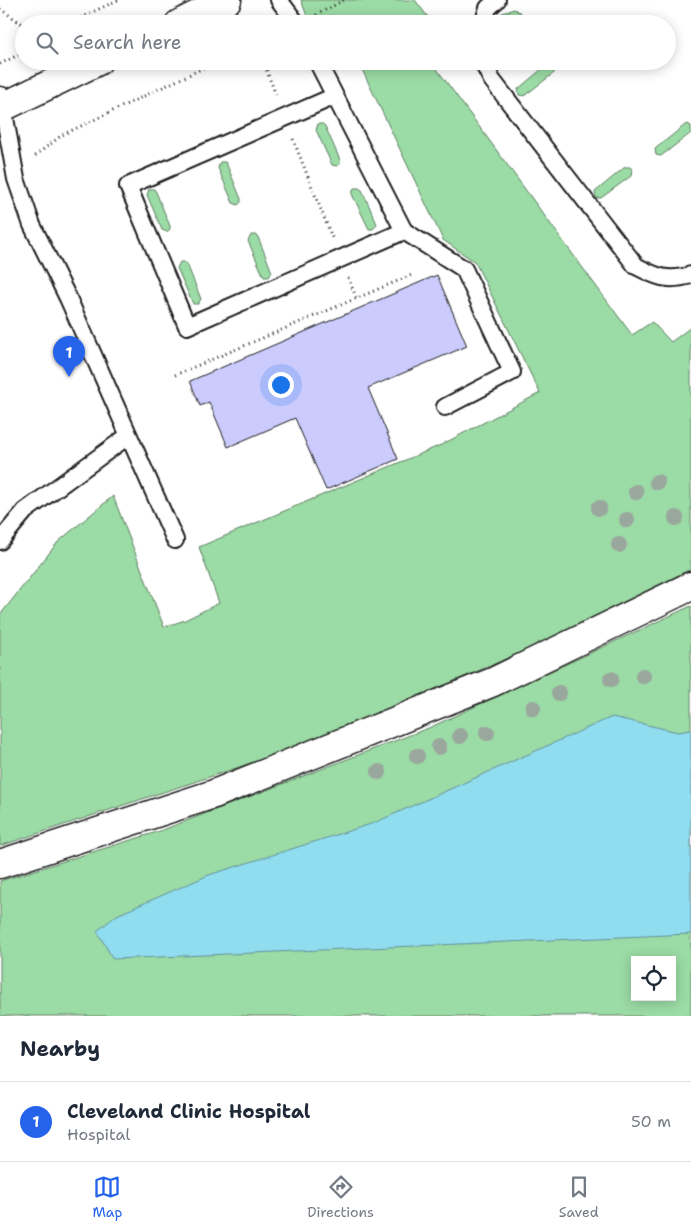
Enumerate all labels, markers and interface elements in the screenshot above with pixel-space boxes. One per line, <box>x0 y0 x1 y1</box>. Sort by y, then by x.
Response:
search box <box>15 15 676 70</box>
icon: search <box>33 29 61 57</box>
text: Search here <box>73 30 182 55</box>
pin: 1 <box>53 336 85 377</box>
your location <box>268 372 294 398</box>
map controls <box>631 956 676 1001</box>
button: locate <box>631 956 676 1001</box>
text: Nearby <box>20 1035 100 1063</box>
text: Cleveland Clinic Hospital <box>67 1099 310 1124</box>
text: 1 <box>32 1111 40 1132</box>
text: 50 m <box>631 1111 671 1132</box>
text: Hospital <box>67 1124 130 1145</box>
tab: Map <box>92 1173 122 1221</box>
tab: Directions <box>307 1173 374 1221</box>
tab: Saved <box>559 1173 599 1221</box>

